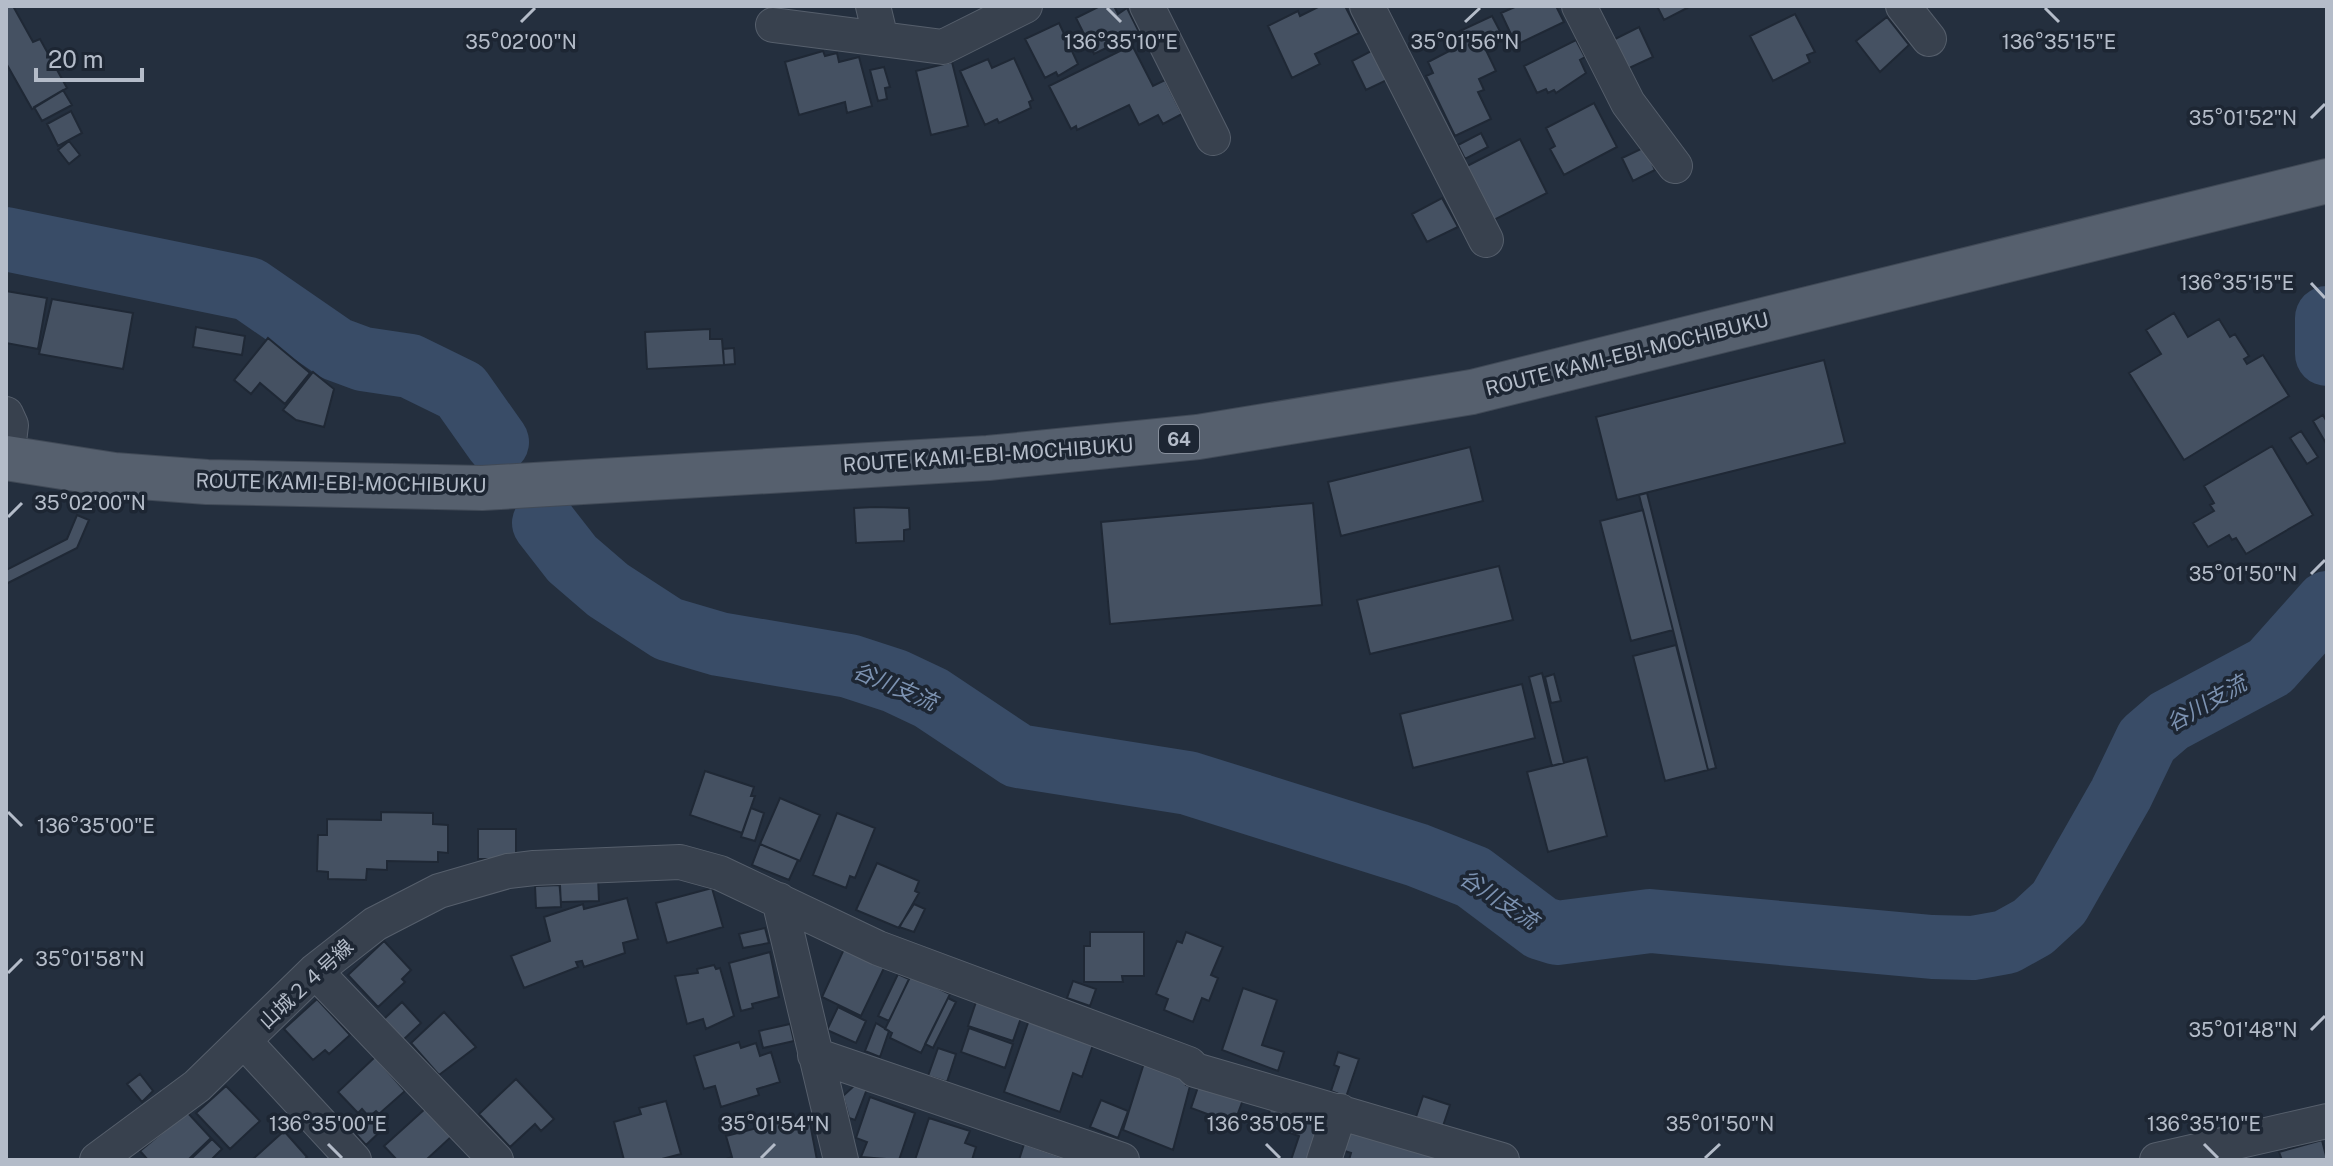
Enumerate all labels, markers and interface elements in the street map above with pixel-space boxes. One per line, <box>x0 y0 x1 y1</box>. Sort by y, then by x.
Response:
text: 35°02'00"N <box>465 30 577 54</box>
text: 136°35'10"E <box>1064 30 1178 54</box>
text: 35°01'56"N <box>1411 30 1519 54</box>
text: 136°35'15"E <box>2002 30 2116 54</box>
scale bar <box>36 32 142 82</box>
text: 20 m <box>48 45 104 73</box>
text: 35°01'52"N <box>2189 106 2297 130</box>
text: 136°35'15"E <box>2180 271 2294 295</box>
street label: ROUTE KAMI-EBI-MOCHIBUKU <box>1483 307 1771 401</box>
road number: 64 <box>1159 425 1199 453</box>
street label: ROUTE KAMI-EBI-MOCHIBUKU <box>842 433 1134 477</box>
street label: ROUTE KAMI-EBI-MOCHIBUKU <box>195 468 487 498</box>
text: 35°02'00"N <box>34 491 146 515</box>
text: 35°01'50"N <box>2189 562 2297 586</box>
water label: 谷川支流 <box>849 657 943 716</box>
water label: 谷川支流 <box>2161 668 2253 736</box>
text: 136°35'00"E <box>37 814 155 838</box>
water label: 谷川支流 <box>1455 864 1545 935</box>
street label: 山城２４号線 <box>254 934 358 1034</box>
text: 35°01'58"N <box>35 947 145 971</box>
text: 35°01'48"N <box>2188 1018 2298 1042</box>
text: 136°35'00"E <box>269 1112 387 1136</box>
text: 35°01'54"N <box>721 1112 829 1136</box>
text: 136°35'05"E <box>1207 1112 1325 1136</box>
text: 35°01'50"N <box>1666 1112 1774 1136</box>
text: 136°35'10"E <box>2147 1112 2261 1136</box>

